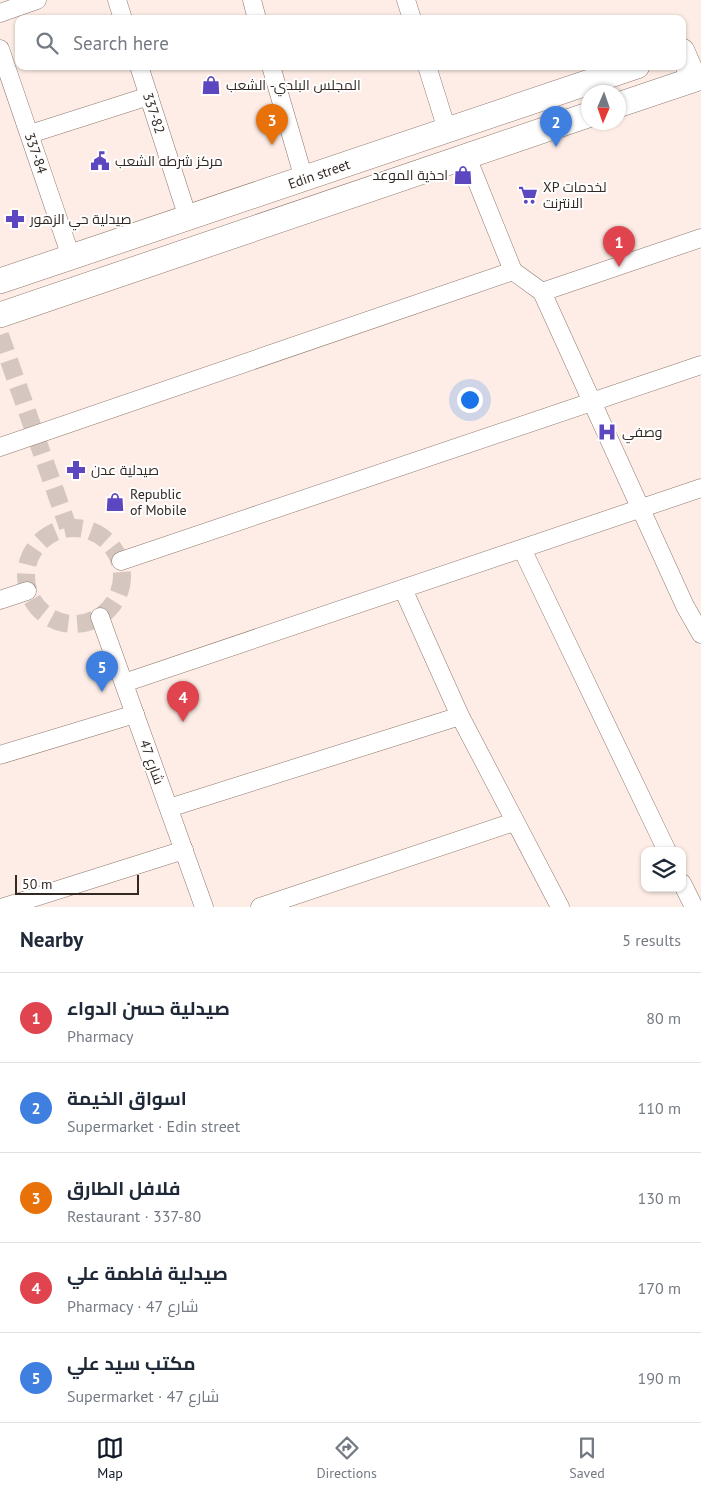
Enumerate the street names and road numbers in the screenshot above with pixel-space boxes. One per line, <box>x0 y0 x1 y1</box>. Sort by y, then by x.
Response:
street label: 337-82 <box>139 90 169 136</box>
street label: 337-84 <box>21 130 52 176</box>
street label: Edin street <box>286 155 353 193</box>
street label: شارع 47 <box>136 737 168 787</box>

